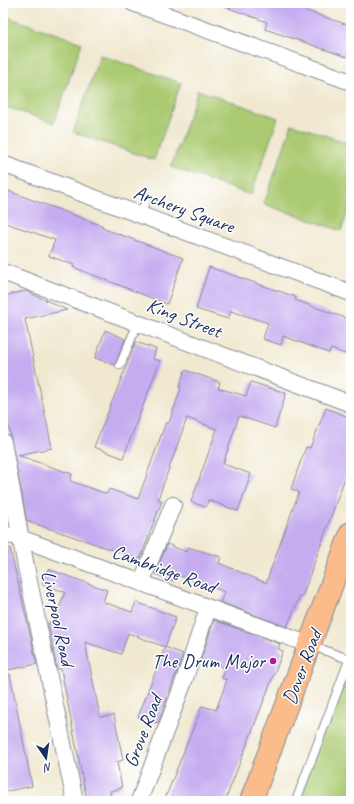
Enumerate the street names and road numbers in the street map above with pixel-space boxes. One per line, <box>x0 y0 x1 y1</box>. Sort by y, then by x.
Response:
street label: Archery Square <box>130 179 239 239</box>
street label: King Street <box>143 292 227 344</box>
street label: Cambridge Road <box>109 539 222 600</box>
street label: Liverpool Road <box>36 568 81 671</box>
street label: Dover Road <box>276 623 329 708</box>
street label: Grove Road <box>118 688 169 771</box>

